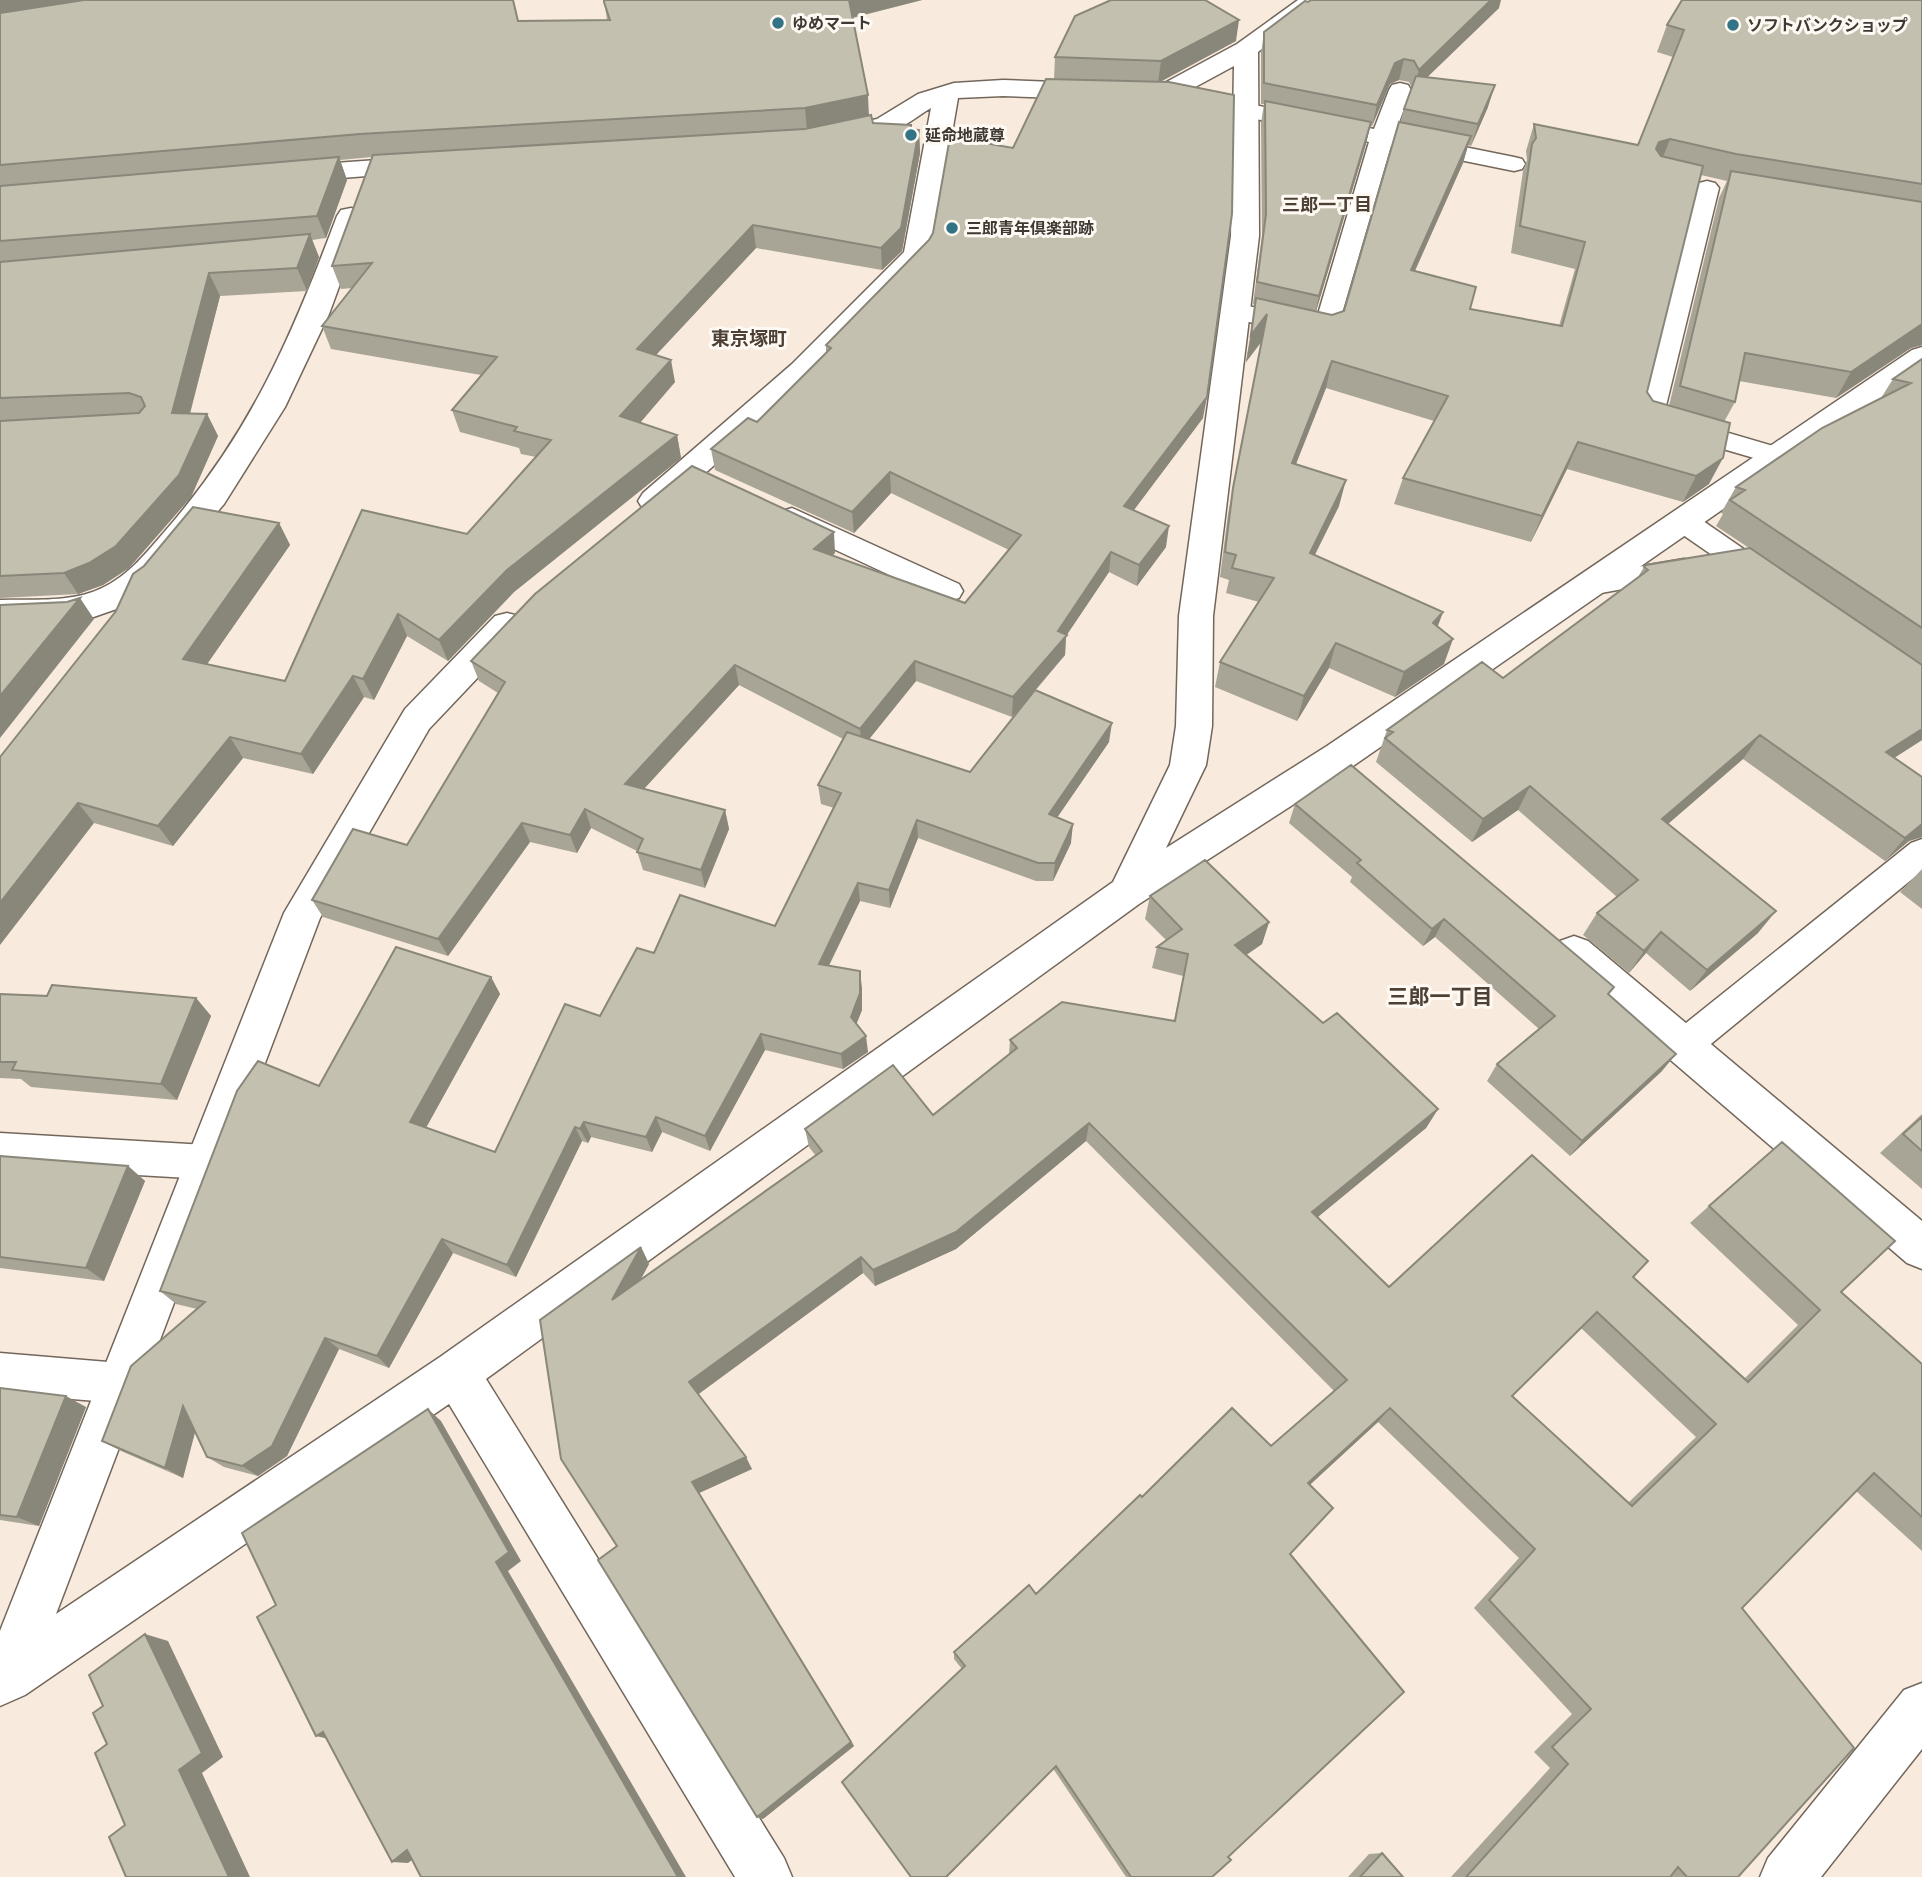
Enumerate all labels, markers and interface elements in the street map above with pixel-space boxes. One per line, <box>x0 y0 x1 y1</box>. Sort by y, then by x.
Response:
place label: ゆめマート <box>792 13 872 33</box>
marker: ゆめマート <box>770 15 786 31</box>
place label: ソフトバンクショップ <box>1747 15 1908 35</box>
marker: ソフトバンクショップ <box>1725 17 1741 33</box>
place label: 延命地蔵尊 <box>925 125 1005 145</box>
marker: 延命地蔵尊 <box>903 127 919 143</box>
district label: 三郎一丁目 <box>1282 194 1372 215</box>
place label: 三郎青年倶楽部跡 <box>966 218 1094 238</box>
marker: 三郎青年倶楽部跡 <box>944 220 960 236</box>
district label: 東京塚町 <box>711 327 787 350</box>
district label: 三郎一丁目 <box>1388 984 1493 1009</box>

